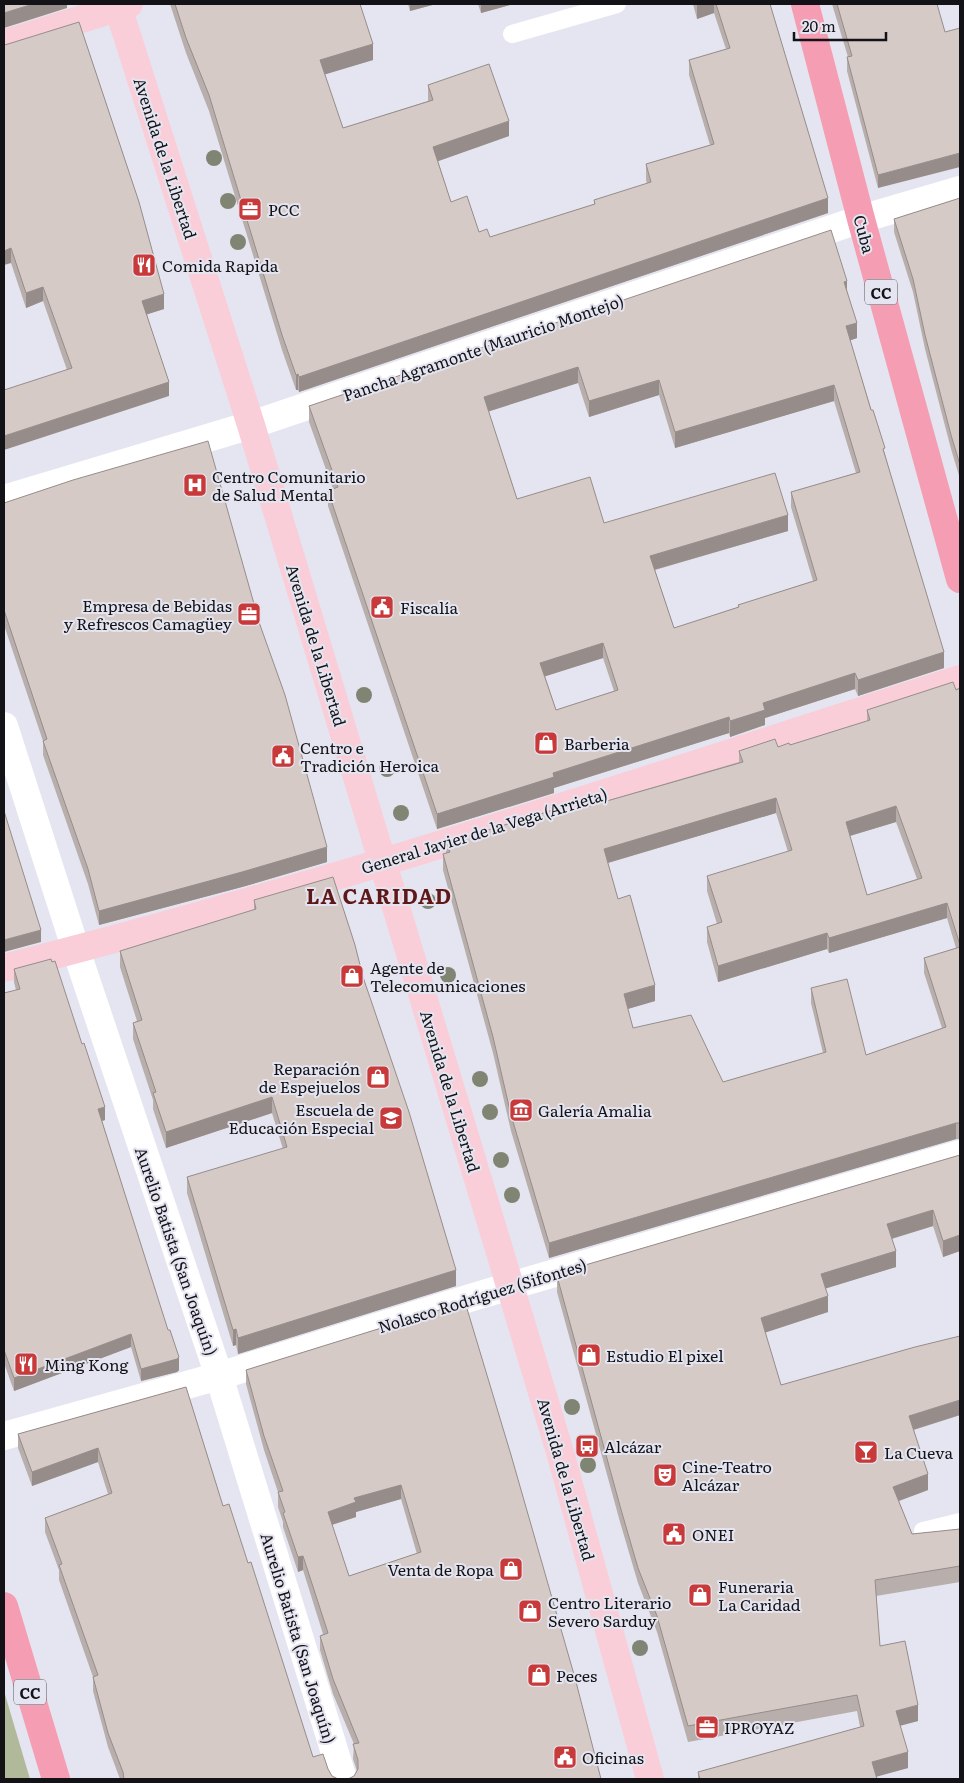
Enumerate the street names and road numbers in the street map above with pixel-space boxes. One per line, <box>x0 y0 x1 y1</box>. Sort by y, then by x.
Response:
street label: Avenida de la Libertad <box>129 74 204 242</box>
street label: Cuba <box>848 212 882 256</box>
road number: CC <box>865 280 897 304</box>
street label: Pancha Agramonte (Mauricio Montejo) <box>339 288 627 406</box>
street label: Avenida de la Libertad <box>281 561 353 729</box>
street label: General Javier de la Vega (Arrieta) <box>358 781 610 879</box>
street label: Avenida de la Libertad <box>415 1007 487 1175</box>
street label: Aurelio Batista (San Joaquín) <box>130 1143 224 1359</box>
street label: Nolasco Rodríguez (Sifontes) <box>375 1252 589 1338</box>
street label: Avenida de la Libertad <box>532 1395 602 1564</box>
street label: Aurelio Batista (San Joaquín) <box>255 1529 343 1747</box>
road number: CC <box>14 1680 46 1704</box>

